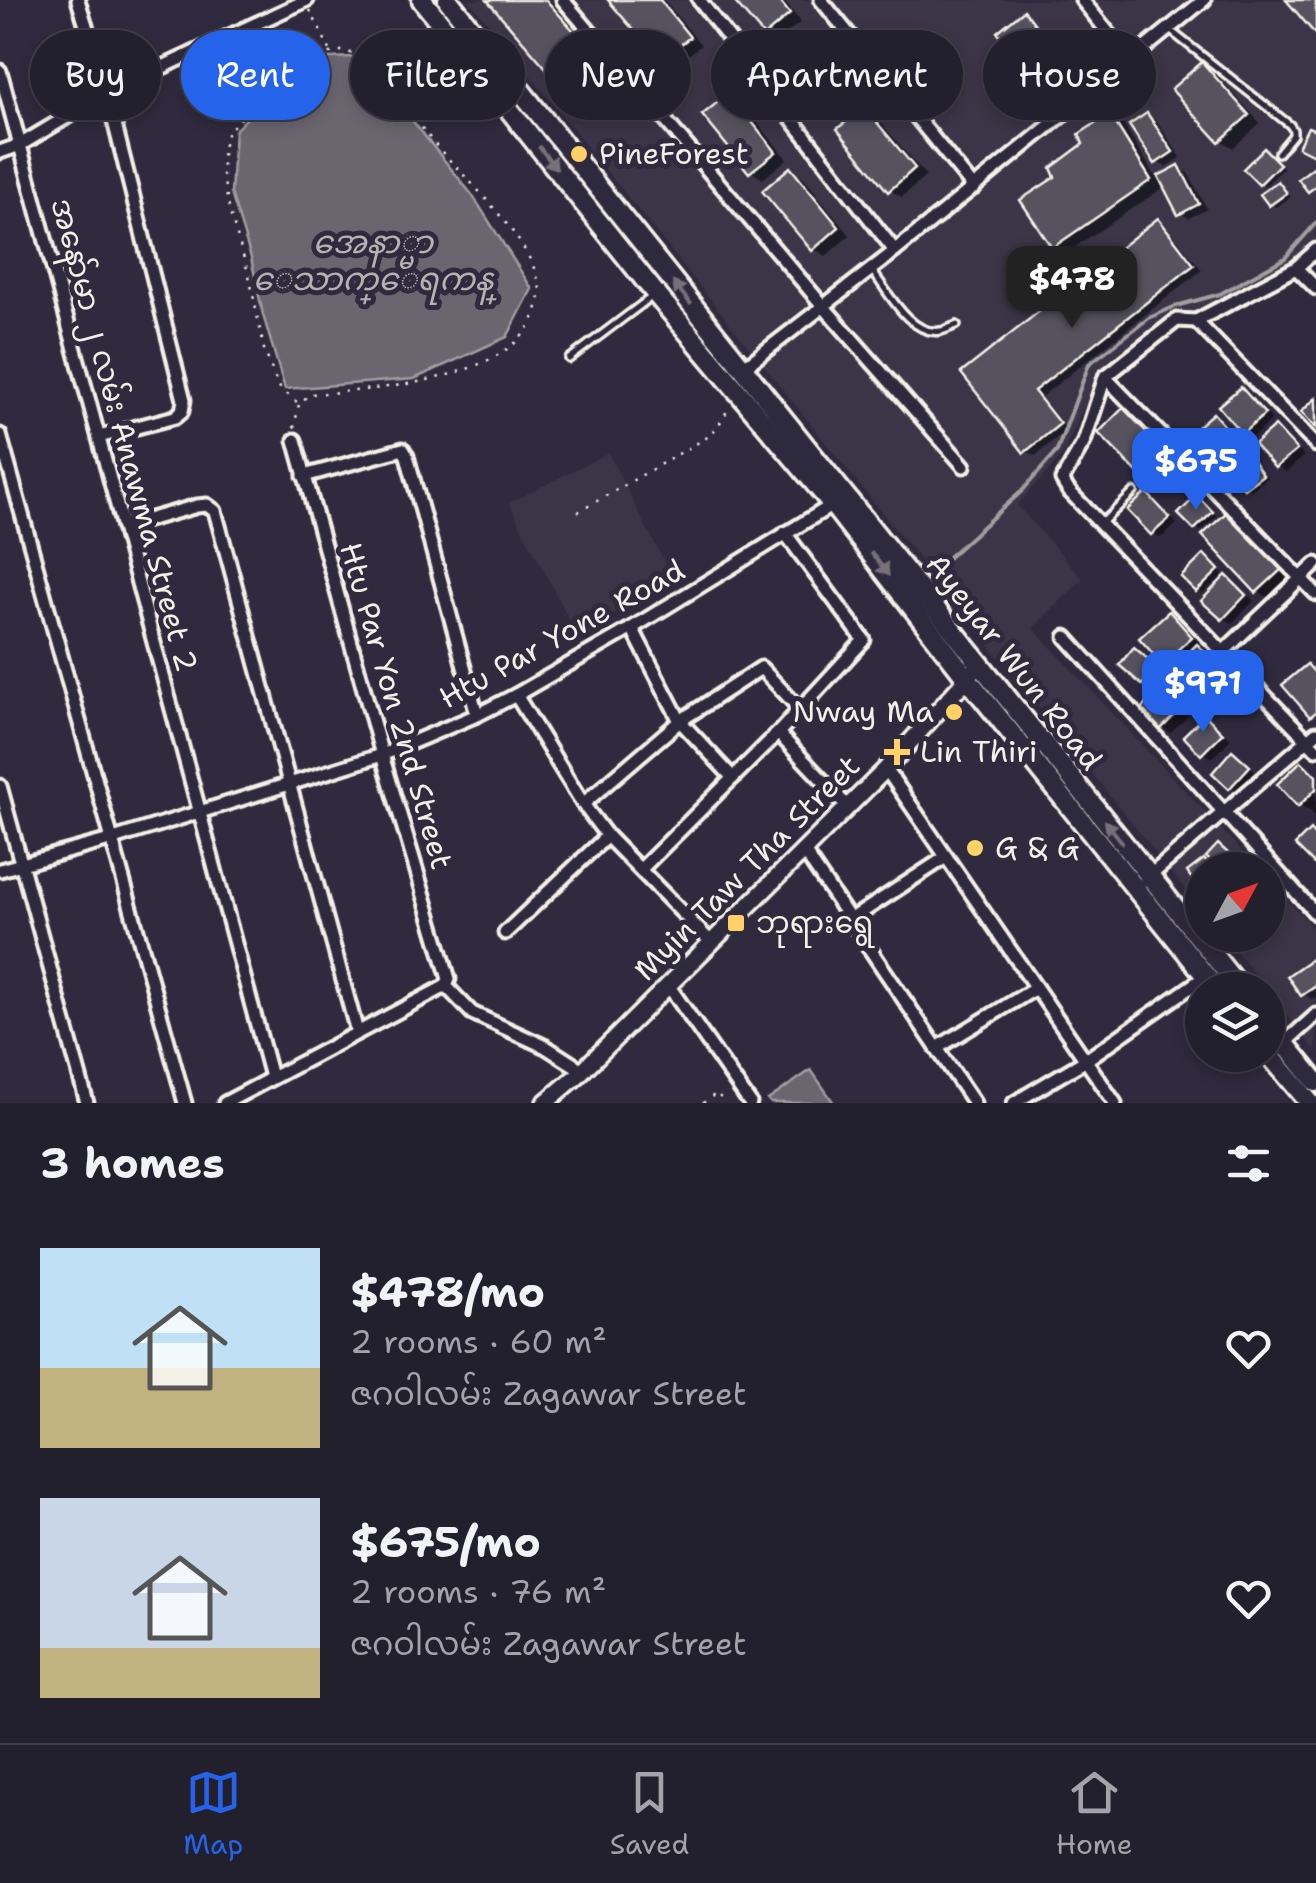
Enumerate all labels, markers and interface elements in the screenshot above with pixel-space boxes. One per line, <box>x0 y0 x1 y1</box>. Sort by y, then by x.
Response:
chip: Buy <box>30 30 161 120</box>
chip: Rent <box>181 30 330 120</box>
chip: Filters <box>350 30 525 120</box>
chip: New <box>545 30 691 120</box>
chip: Apartment <box>711 30 963 120</box>
chip: House <box>983 30 1156 120</box>
place label: PineForest <box>599 133 749 174</box>
marker: PineForest <box>568 143 590 165</box>
one-way arrow <box>537 146 558 171</box>
street label: အနော်မာ ၂ လမ်း Anawma Street 2 <box>37 193 208 677</box>
water label: အေနာ္မာ ေသာက္ေရကန္ <box>253 220 497 305</box>
pin: $478 <box>1013 246 1131 331</box>
text: $478 <box>1028 257 1116 300</box>
one-way arrow <box>672 280 693 306</box>
pin: $675 <box>1137 428 1255 513</box>
text: $675 <box>1154 439 1238 482</box>
street label: Htu Par Yon 2nd Street <box>330 538 463 874</box>
street label: Ayeyar Wun Road <box>917 545 1112 778</box>
street label: Htu Par Yone Road <box>432 549 692 718</box>
one-way arrow <box>869 551 890 577</box>
pin: $971 <box>1144 650 1262 735</box>
text: $971 <box>1164 661 1242 704</box>
place label: Nway Ma <box>793 691 934 732</box>
marker: Nway Ma <box>943 701 965 723</box>
place label: Lin Thiri <box>920 731 1038 772</box>
marker: Lin Thiri <box>884 739 910 765</box>
street label: Myin Taw Tha Street <box>625 746 869 990</box>
one-way arrow <box>1105 819 1125 845</box>
place label: G & G <box>995 827 1079 868</box>
marker: G & G <box>964 837 986 859</box>
north arrow <box>1185 852 1285 952</box>
map controls <box>1185 852 1285 1072</box>
place label: ဘုရားရွေ <box>756 902 875 948</box>
marker: ဘုရားရွေ <box>725 912 747 934</box>
button: layers <box>1185 972 1285 1072</box>
text: 3 homes <box>40 1135 225 1191</box>
icon: filters <box>1221 1136 1276 1191</box>
text: $478/mo <box>350 1264 545 1320</box>
icon: home <box>120 1288 240 1408</box>
text: 2 rooms · 60 m² <box>350 1320 607 1363</box>
icon: heart <box>1221 1321 1276 1376</box>
text: ဇဂဝါလမ်း Zagawar Street <box>350 1372 747 1415</box>
text: $675/mo <box>350 1514 541 1570</box>
icon: home <box>120 1538 240 1658</box>
text: 2 rooms · 76 m² <box>350 1570 606 1613</box>
icon: heart <box>1221 1571 1276 1626</box>
text: ဇဂဝါလမ်း Zagawar Street <box>350 1622 747 1665</box>
tab: Map <box>183 1765 243 1863</box>
tab: Saved <box>610 1765 689 1863</box>
tab: Home <box>1056 1765 1133 1863</box>

